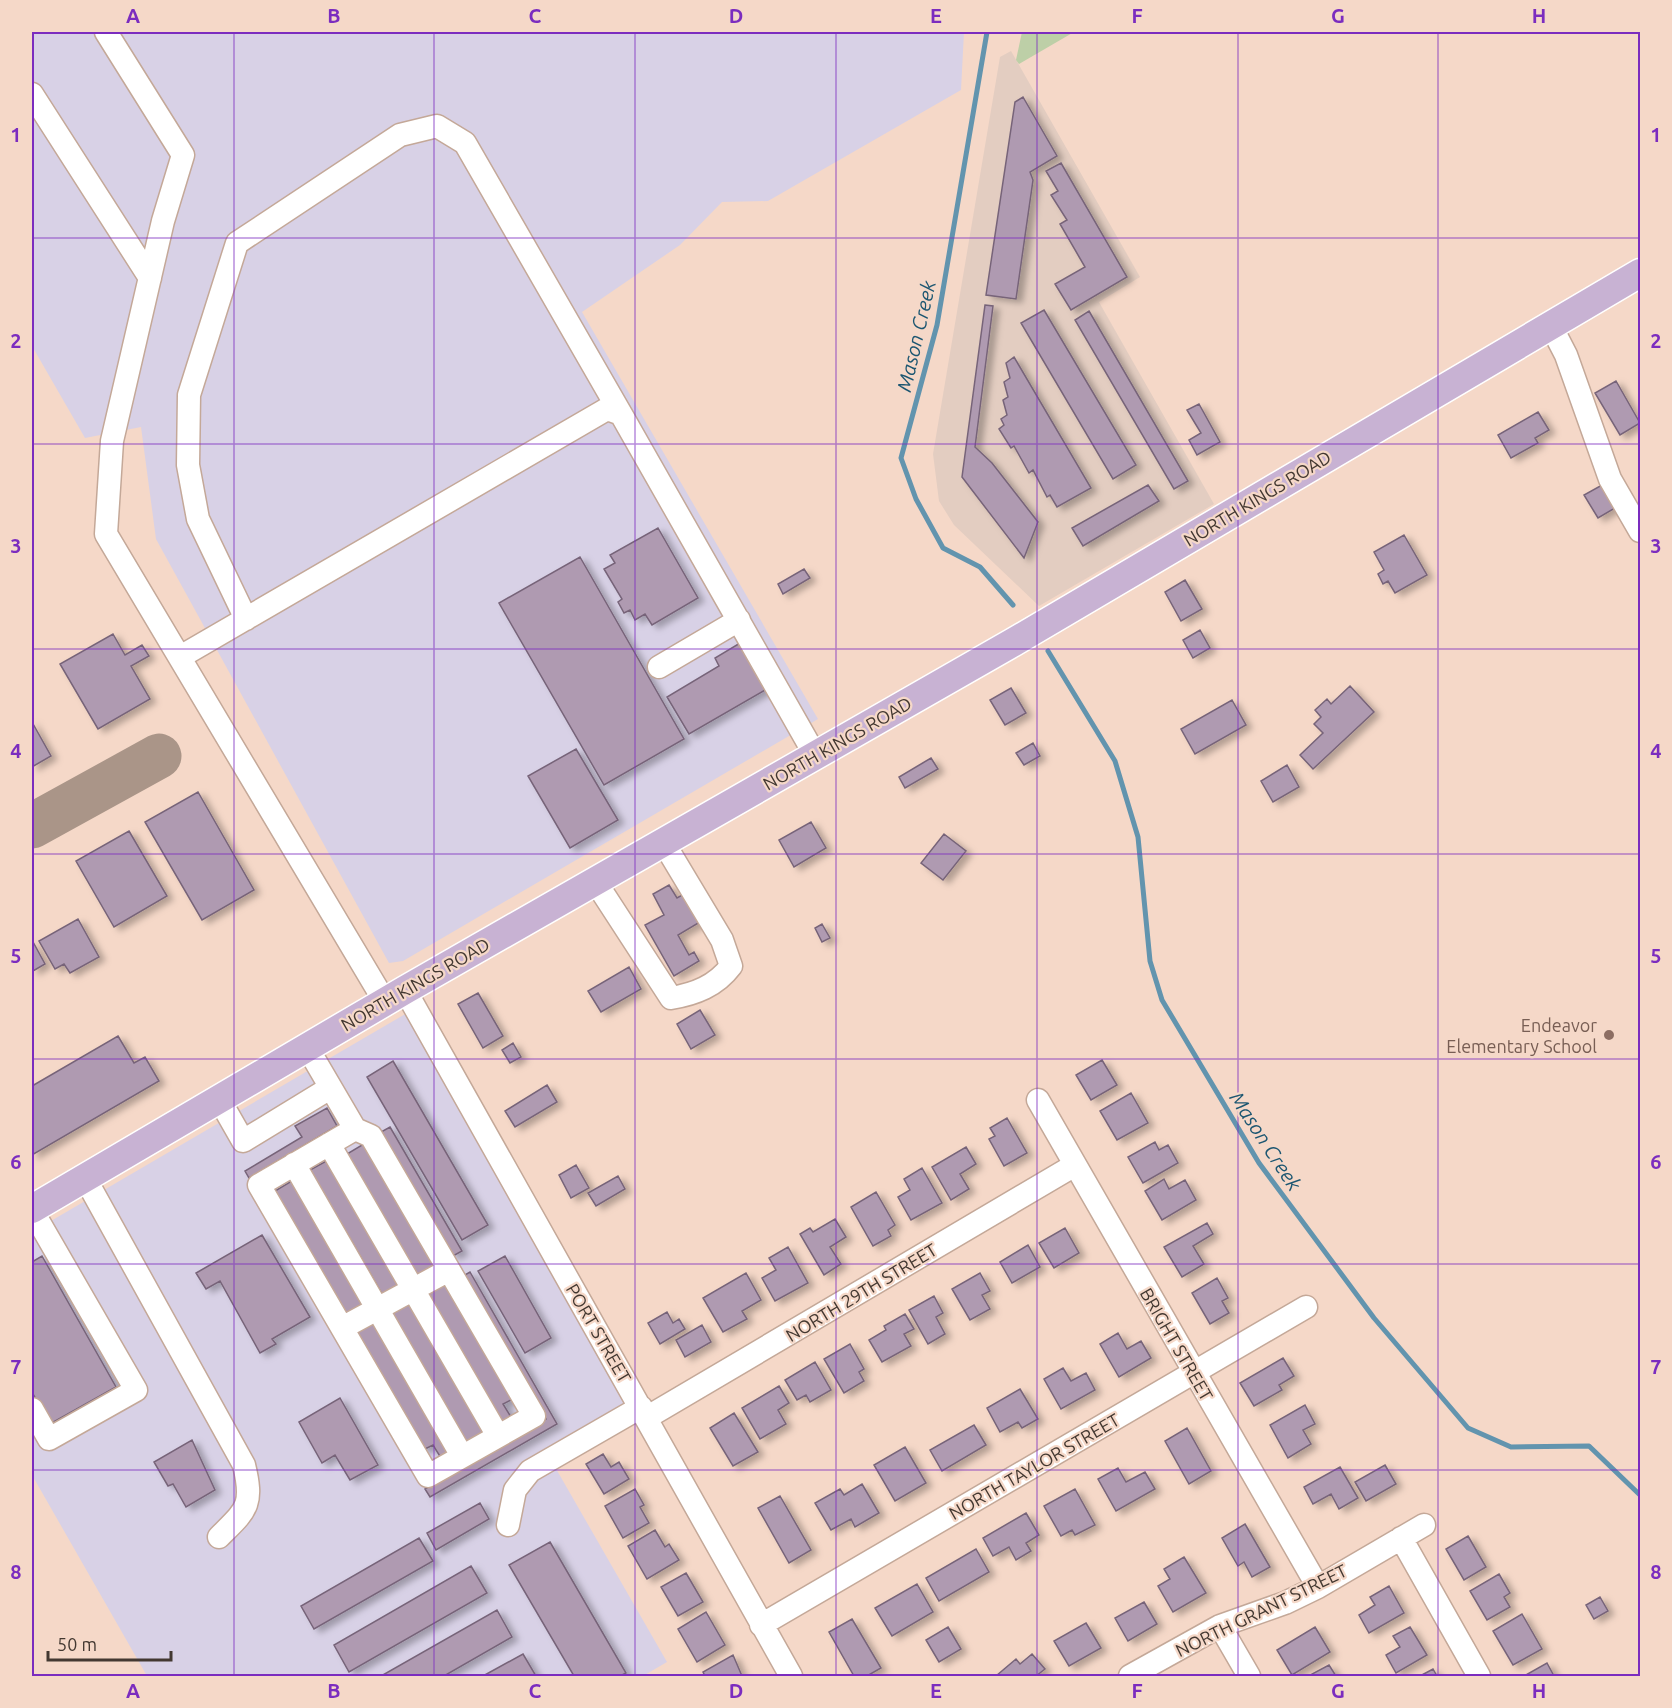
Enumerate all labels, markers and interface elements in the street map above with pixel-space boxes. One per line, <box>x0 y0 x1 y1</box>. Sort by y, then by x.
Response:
text: A <box>126 4 140 27</box>
text: B <box>327 4 341 27</box>
text: C <box>529 4 542 27</box>
text: D <box>729 4 743 27</box>
text: E <box>930 4 942 27</box>
text: F <box>1131 4 1143 27</box>
text: G <box>1331 4 1345 27</box>
text: H <box>1532 4 1546 27</box>
text: 1 <box>10 123 22 146</box>
text: 1 <box>1650 123 1662 146</box>
water label: Mason Creek <box>892 278 940 394</box>
text: 2 <box>10 329 22 352</box>
text: 2 <box>1650 329 1662 352</box>
street label: NORTH KINGS ROAD <box>1180 446 1334 550</box>
text: 3 <box>10 534 22 557</box>
text: 3 <box>1650 534 1662 557</box>
street label: NORTH KINGS ROAD <box>759 692 915 794</box>
text: 4 <box>10 739 22 762</box>
text: 4 <box>1650 739 1662 762</box>
street label: NORTH KINGS ROAD <box>337 933 493 1035</box>
text: 5 <box>10 944 22 967</box>
text: 5 <box>1650 944 1662 967</box>
place label: Endeavor Elementary School <box>1446 1015 1597 1056</box>
marker: Endeavor Elementary School <box>1602 1028 1616 1042</box>
water label: Mason Creek <box>1226 1087 1307 1195</box>
text: 6 <box>10 1150 22 1173</box>
text: 6 <box>1650 1150 1662 1173</box>
street label: NORTH 29TH STREET <box>782 1239 940 1345</box>
street label: PORT STREET <box>563 1280 635 1386</box>
street label: BRIGHT STREET <box>1137 1284 1217 1404</box>
text: 7 <box>10 1355 22 1378</box>
text: 7 <box>1650 1355 1662 1378</box>
street label: NORTH TAYLOR STREET <box>945 1409 1123 1523</box>
text: 8 <box>10 1560 22 1583</box>
street label: NORTH GRANT STREET <box>1172 1560 1350 1660</box>
text: 8 <box>1650 1560 1662 1583</box>
scale bar <box>48 1624 171 1662</box>
text: 50 m <box>57 1634 97 1654</box>
text: A <box>126 1679 140 1702</box>
text: B <box>327 1679 341 1702</box>
text: C <box>529 1679 542 1702</box>
text: D <box>729 1679 743 1702</box>
text: E <box>930 1679 942 1702</box>
text: F <box>1131 1679 1143 1702</box>
text: G <box>1331 1679 1345 1702</box>
text: H <box>1532 1679 1546 1702</box>

